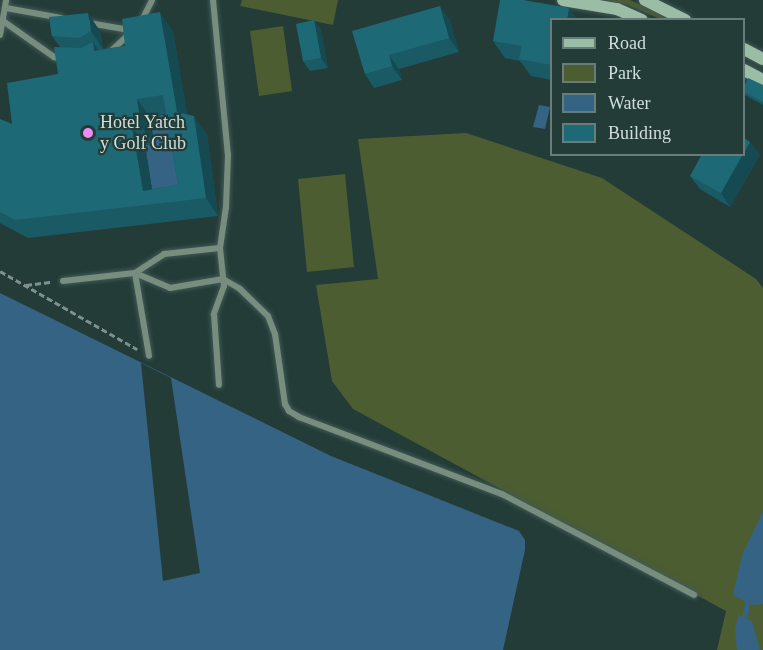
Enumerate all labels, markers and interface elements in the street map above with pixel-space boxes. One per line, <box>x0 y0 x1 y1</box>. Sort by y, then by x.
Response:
legend <box>550 18 745 156</box>
text: Road <box>608 33 646 53</box>
text: Park <box>608 63 641 83</box>
text: Water <box>608 93 651 113</box>
place label: Hotel Yatch y Golf Club <box>100 112 186 154</box>
text: Building <box>608 123 671 143</box>
marker: Hotel Yatch y Golf Club <box>81 126 95 140</box>

